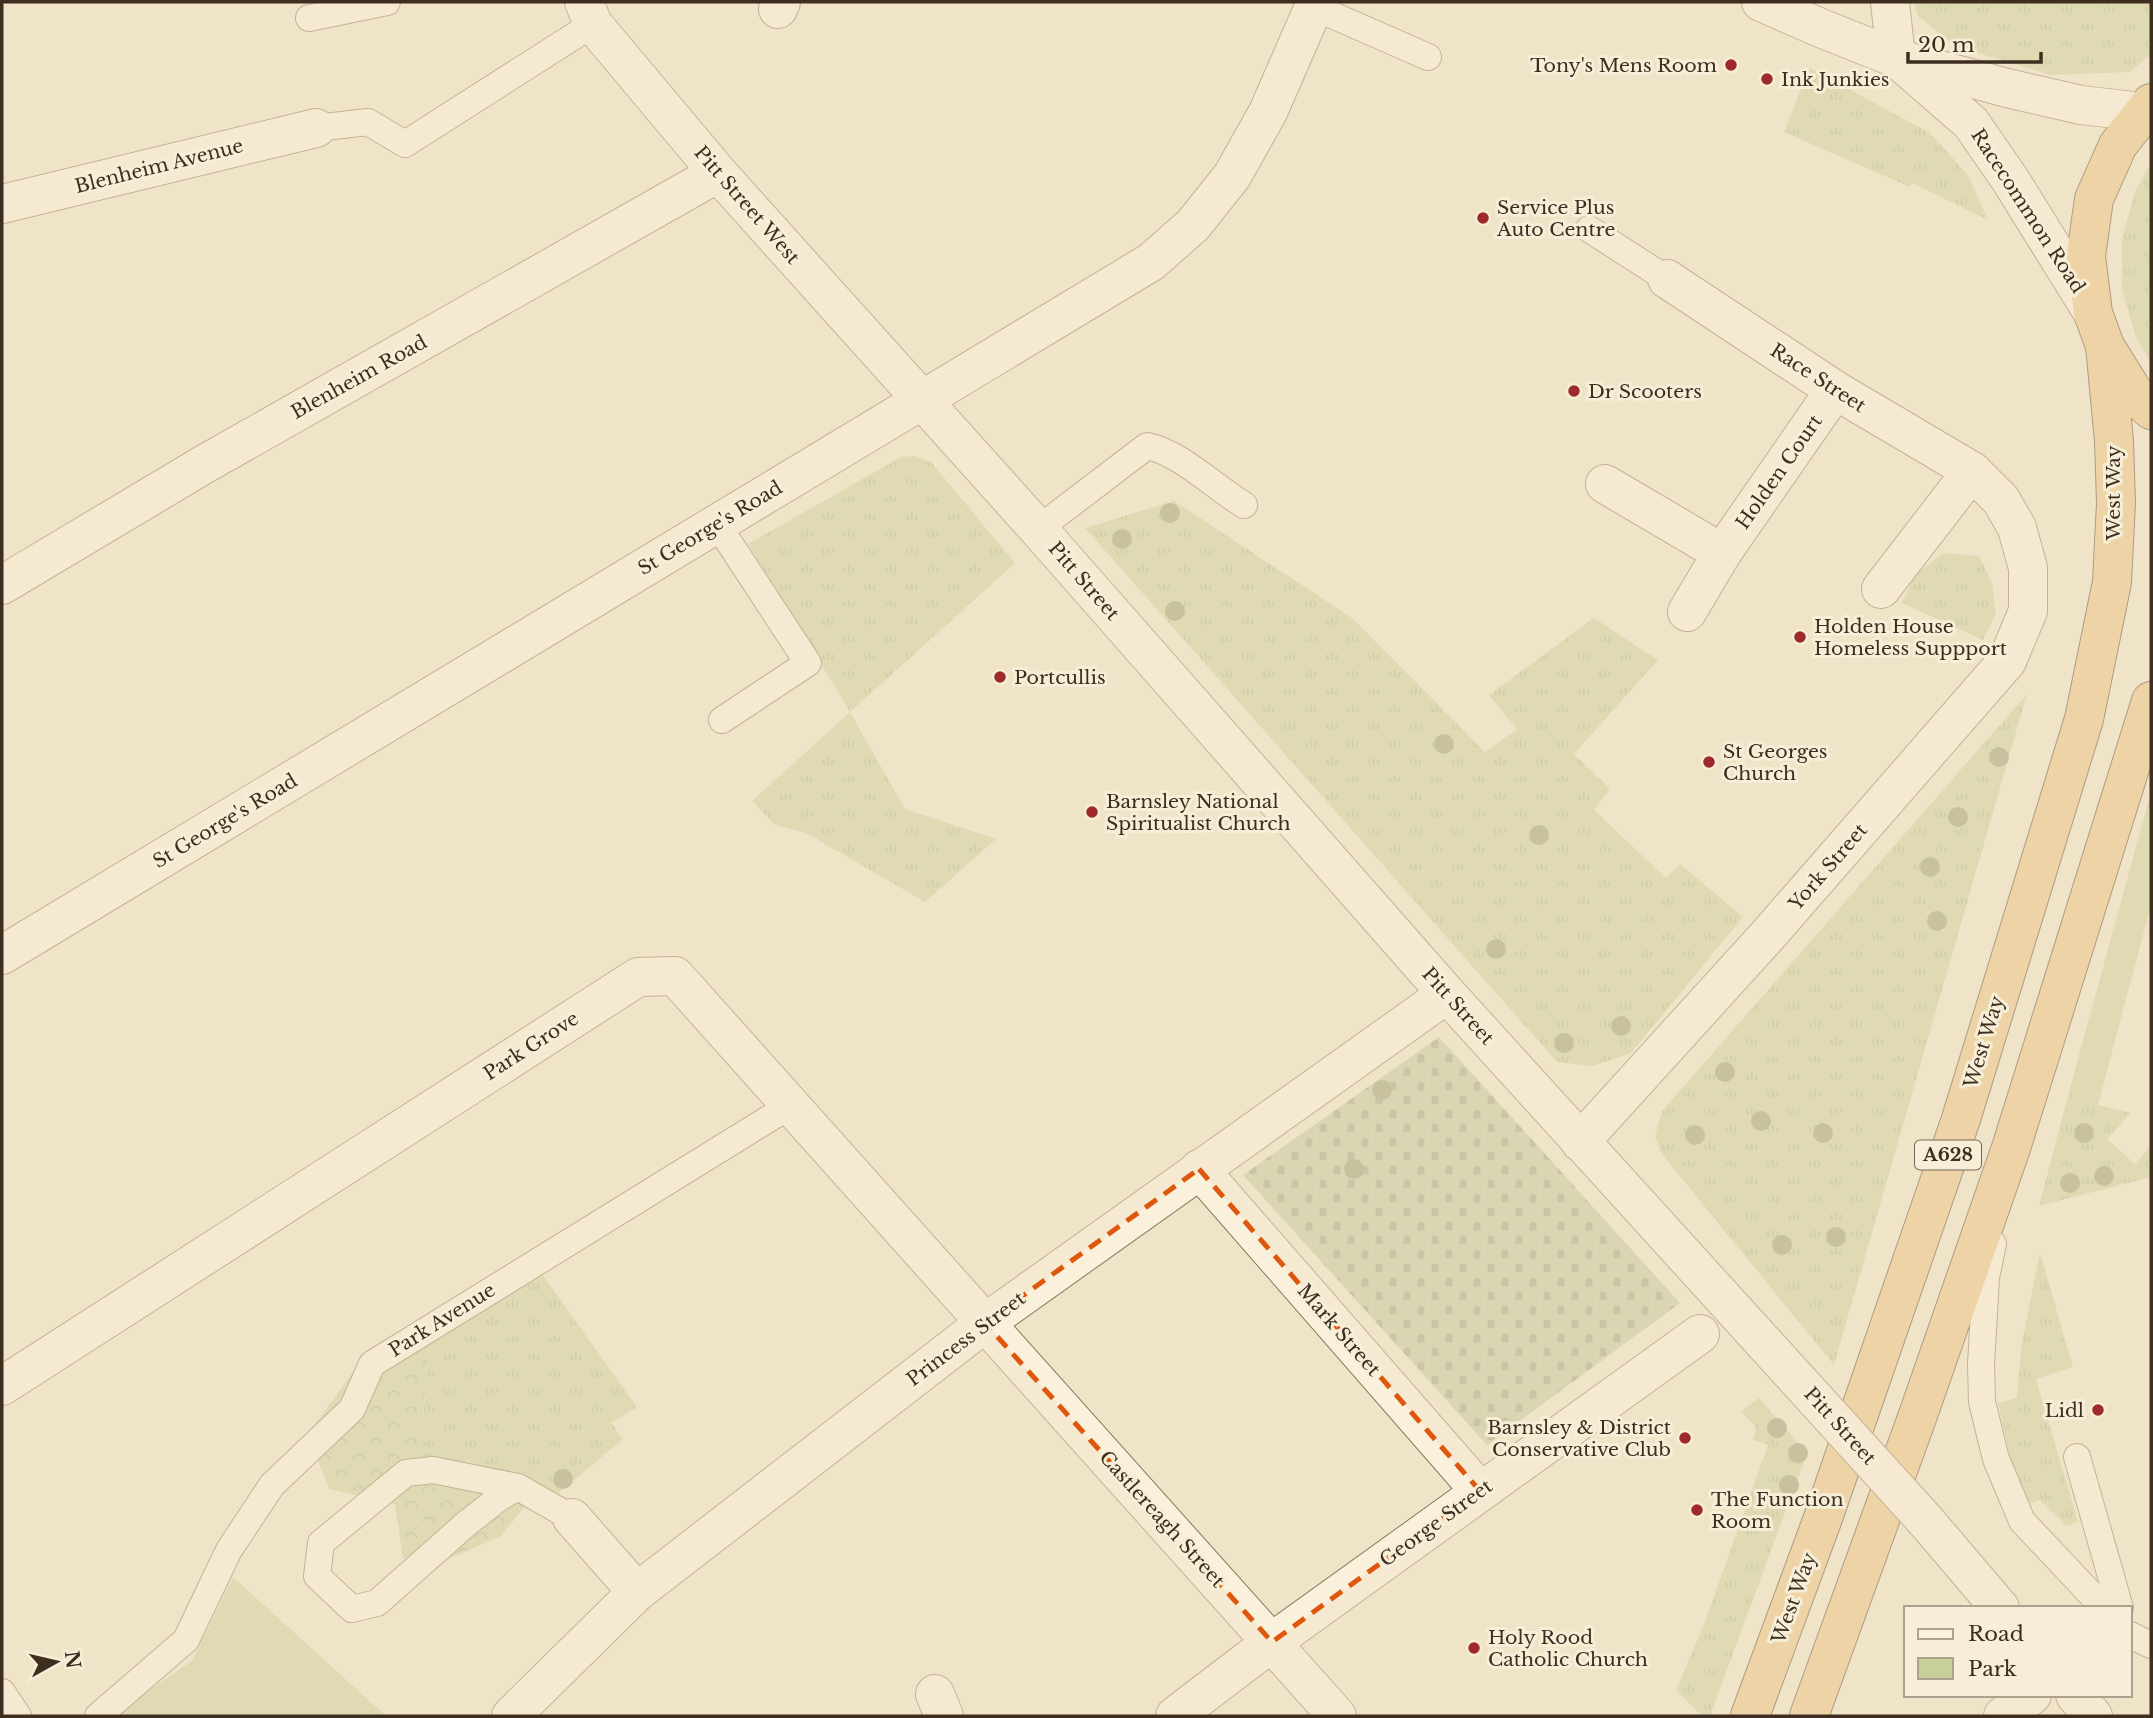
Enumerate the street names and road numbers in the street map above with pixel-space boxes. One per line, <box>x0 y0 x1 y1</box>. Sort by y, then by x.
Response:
street label: Racecommon Road <box>1966 124 2090 298</box>
street label: Blenheim Avenue <box>72 134 246 198</box>
street label: Pitt Street West <box>690 141 805 269</box>
street label: Blenheim Road <box>287 330 431 424</box>
street label: Race Street <box>1766 339 1871 418</box>
street label: Holden Court <box>1731 410 1827 534</box>
street label: West Way <box>2102 445 2125 542</box>
street label: St George's Road <box>634 476 786 580</box>
street label: Pitt Street <box>1044 537 1125 626</box>
street label: St George's Road <box>149 769 301 873</box>
street label: York Street <box>1783 818 1872 916</box>
street label: Pitt Street <box>1417 962 1499 1050</box>
street label: West Way <box>1959 993 2009 1092</box>
street label: Park Grove <box>479 1007 583 1085</box>
road number: A628 <box>1915 1140 1981 1170</box>
street label: Park Avenue <box>385 1278 499 1362</box>
street label: Mark Street <box>1293 1279 1386 1381</box>
street label: Princess Street <box>902 1286 1031 1391</box>
street label: Pitt Street <box>1799 1382 1881 1470</box>
street label: Castlereagh Street <box>1095 1446 1230 1593</box>
street label: George Street <box>1375 1474 1497 1572</box>
street label: West Way <box>1767 1549 1821 1648</box>

